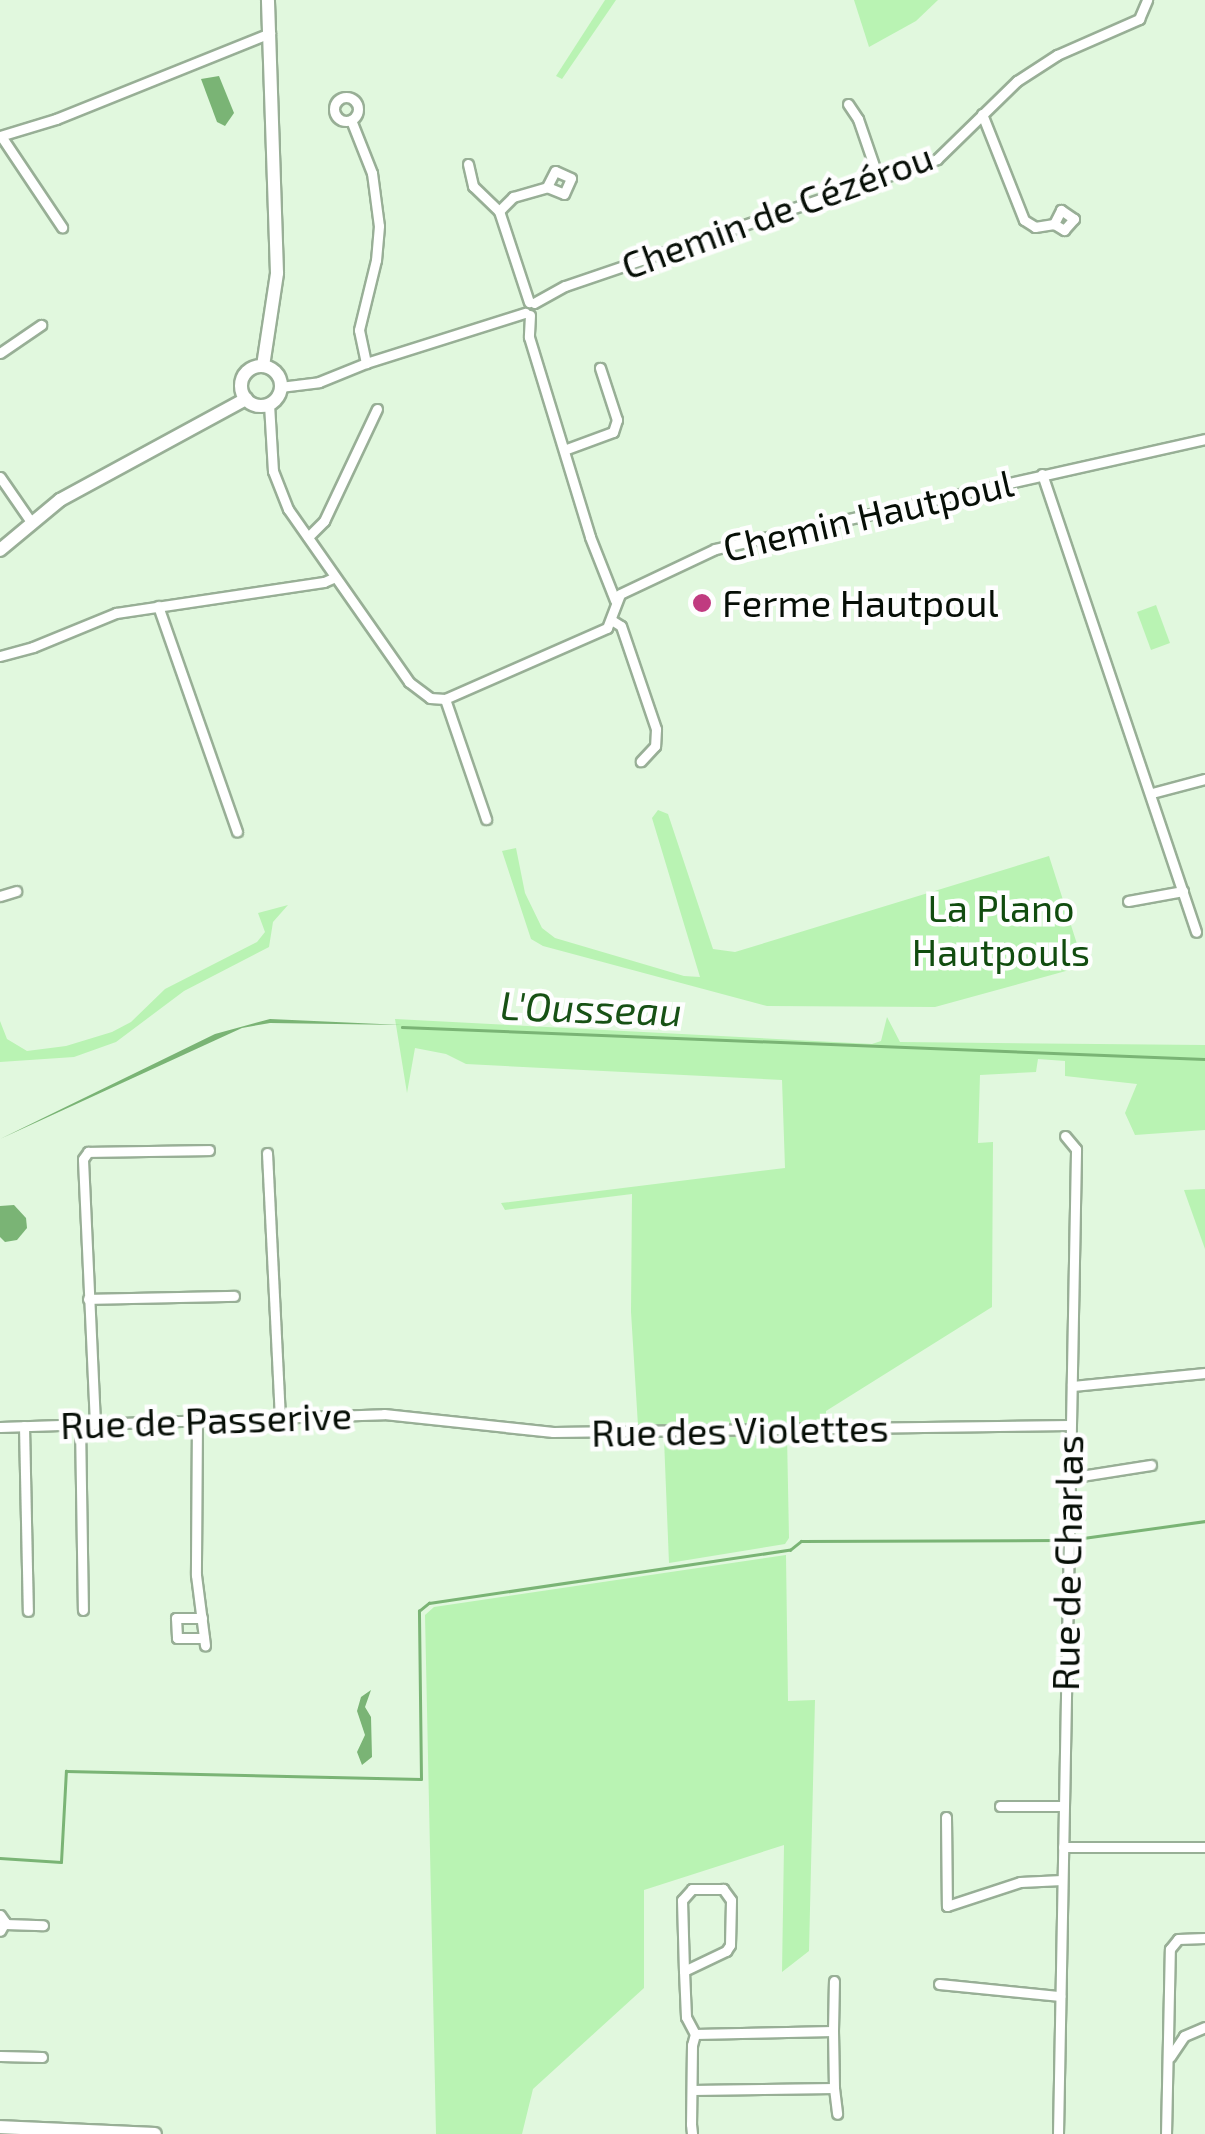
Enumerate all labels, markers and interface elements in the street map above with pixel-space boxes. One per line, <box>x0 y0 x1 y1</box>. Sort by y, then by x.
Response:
street label: Chemin de Cézérou <box>615 134 939 288</box>
street label: Chemin Hautpoul <box>718 459 1018 571</box>
place label: Ferme Hautpoul <box>722 580 999 626</box>
marker: Ferme Hautpoul <box>691 592 713 614</box>
park label: La Plano Hautpouls <box>912 885 1090 974</box>
water label: L'Ousseau <box>499 980 683 1034</box>
street label: Rue de Passerive <box>59 1392 353 1448</box>
street label: Rue des Violettes <box>590 1405 890 1455</box>
street label: Rue de Charlas <box>1042 1435 1092 1691</box>

